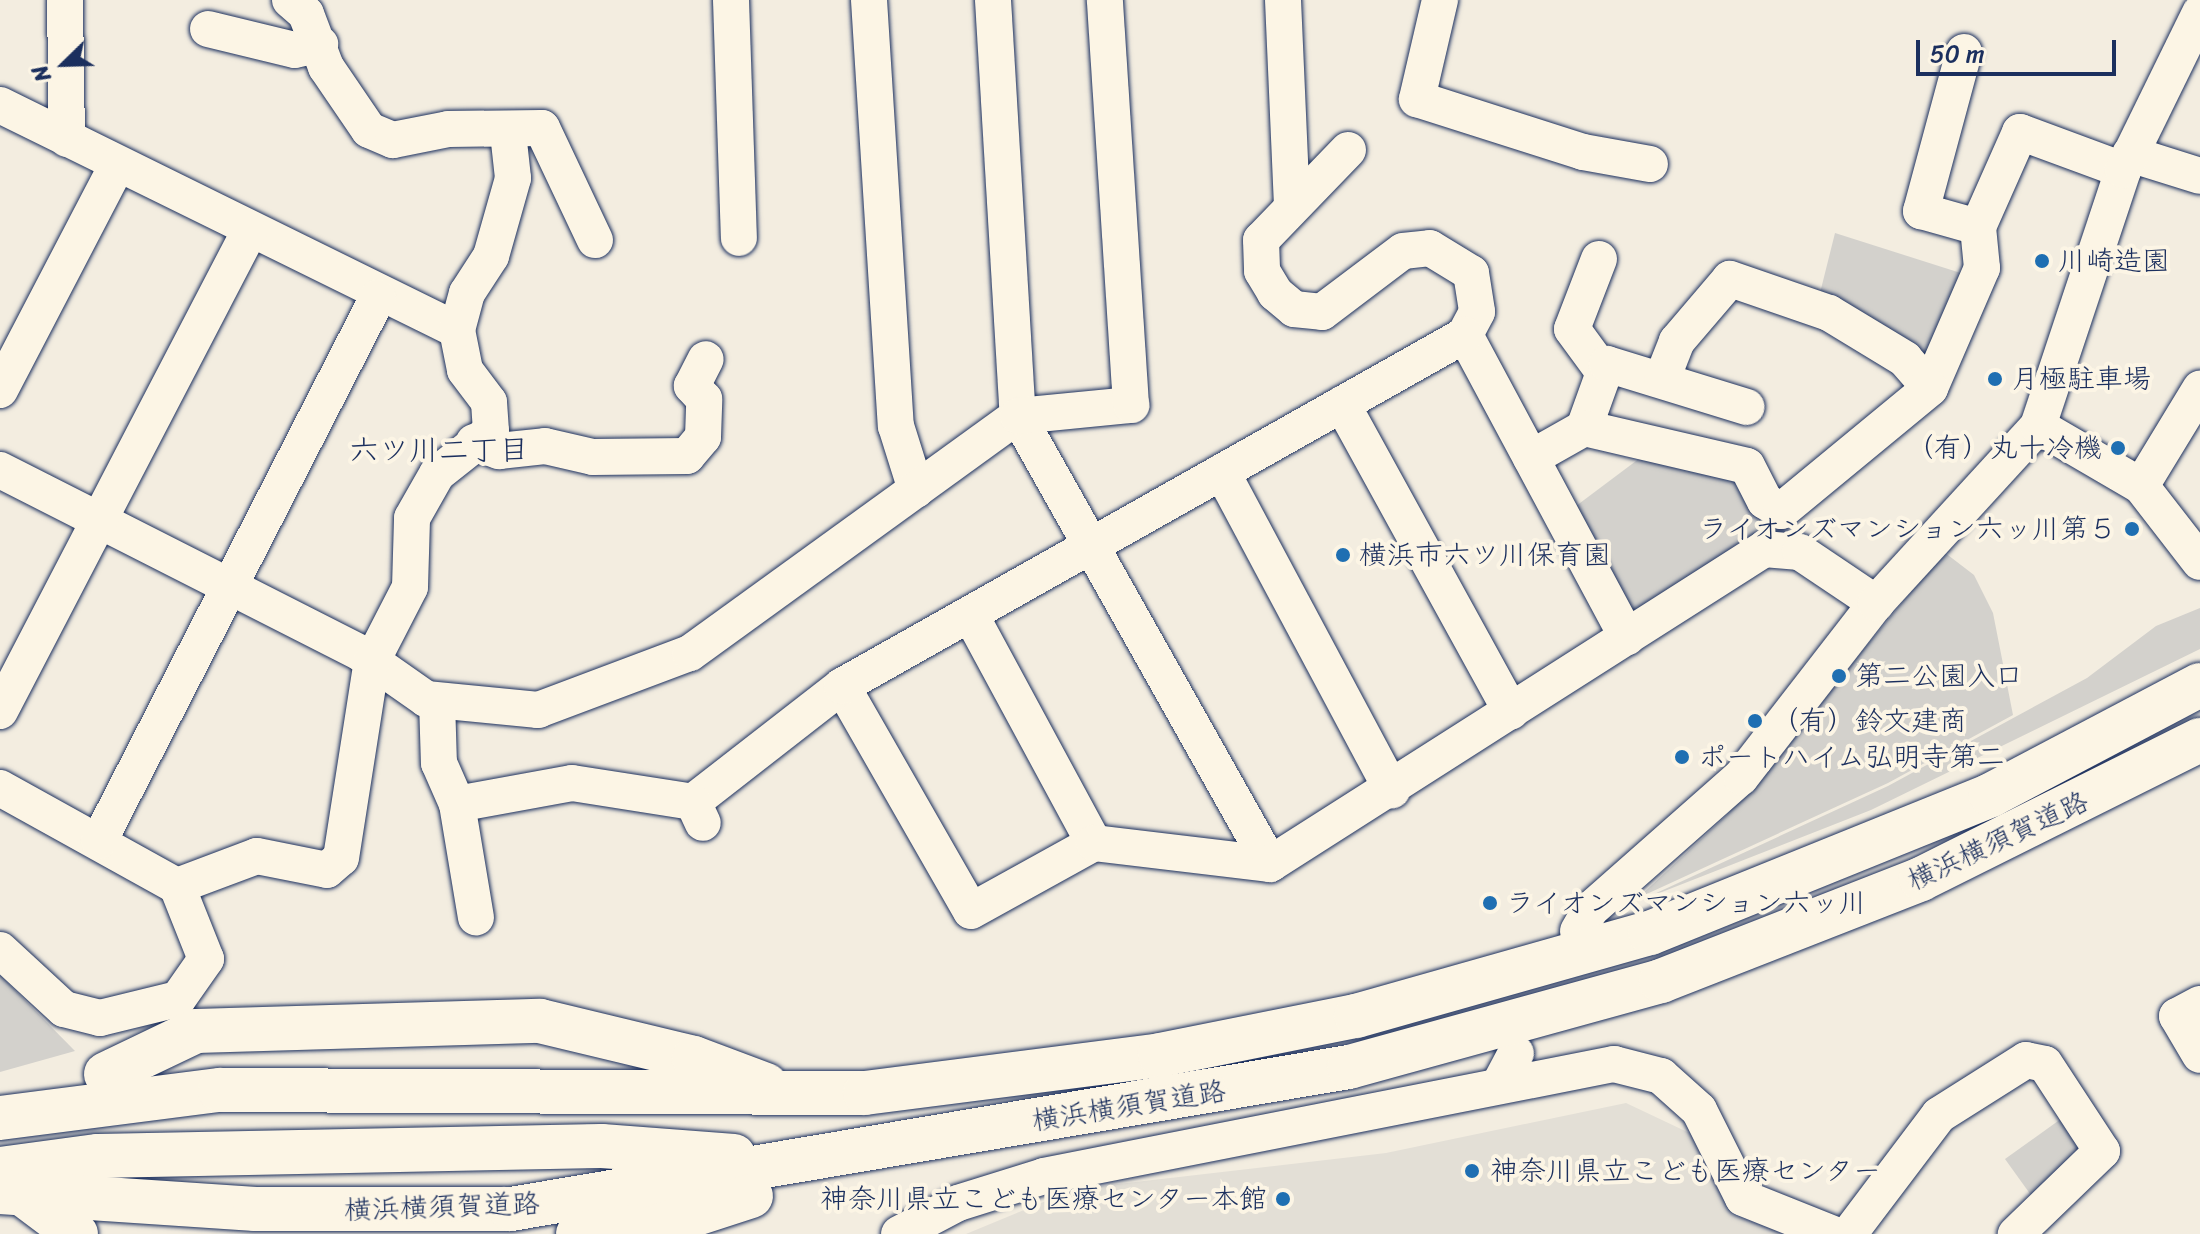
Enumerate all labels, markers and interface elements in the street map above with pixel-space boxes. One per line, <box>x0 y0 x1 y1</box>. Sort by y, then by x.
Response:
north arrow <box>24 24 104 104</box>
scale bar <box>1920 24 2120 74</box>
text: 50 m <box>1930 33 1985 75</box>
text: N <box>21 59 62 88</box>
place label: 川崎造園 <box>2058 244 2170 278</box>
marker: 川崎造園 <box>2033 252 2051 270</box>
place label: 月極駐車場 <box>2011 362 2151 396</box>
marker: 月極駐車場 <box>1986 370 2004 388</box>
place label: （有）丸十冷機 <box>1906 431 2102 465</box>
district label: 六ツ川二丁目 <box>349 432 529 468</box>
marker: （有）丸十冷機 <box>2109 439 2127 457</box>
place label: ライオンズマンション六ッ川第５ <box>1696 512 2116 546</box>
marker: ライオンズマンション六ッ川第５ <box>2123 520 2141 538</box>
place label: 横浜市六ツ川保育園 <box>1359 538 1611 572</box>
marker: 横浜市六ツ川保育園 <box>1334 546 1352 564</box>
place label: 第二公園入口 <box>1855 659 2023 693</box>
marker: 第二公園入口 <box>1830 667 1848 685</box>
place label: （有）鈴文建商 <box>1771 704 1967 738</box>
marker: （有）鈴文建商 <box>1746 712 1764 730</box>
place label: ポートハイム弘明寺第二 <box>1698 740 2006 774</box>
marker: ポートハイム弘明寺第二 <box>1673 748 1691 766</box>
street label: 横浜横須賀道路 <box>1902 784 2094 898</box>
place label: ライオンズマンション六ッ川 <box>1506 886 1870 920</box>
marker: ライオンズマンション六ッ川 <box>1481 894 1499 912</box>
street label: 横浜横須賀道路 <box>1030 1074 1228 1138</box>
place label: 神奈川県立こども医療センター <box>1490 1154 1882 1188</box>
marker: 神奈川県立こども医療センター <box>1461 1160 1483 1182</box>
place label: 神奈川県立こども医療センター本館 <box>819 1182 1267 1216</box>
street label: 横浜横須賀道路 <box>343 1187 541 1227</box>
marker: 神奈川県立こども医療センター本館 <box>1274 1190 1292 1208</box>

